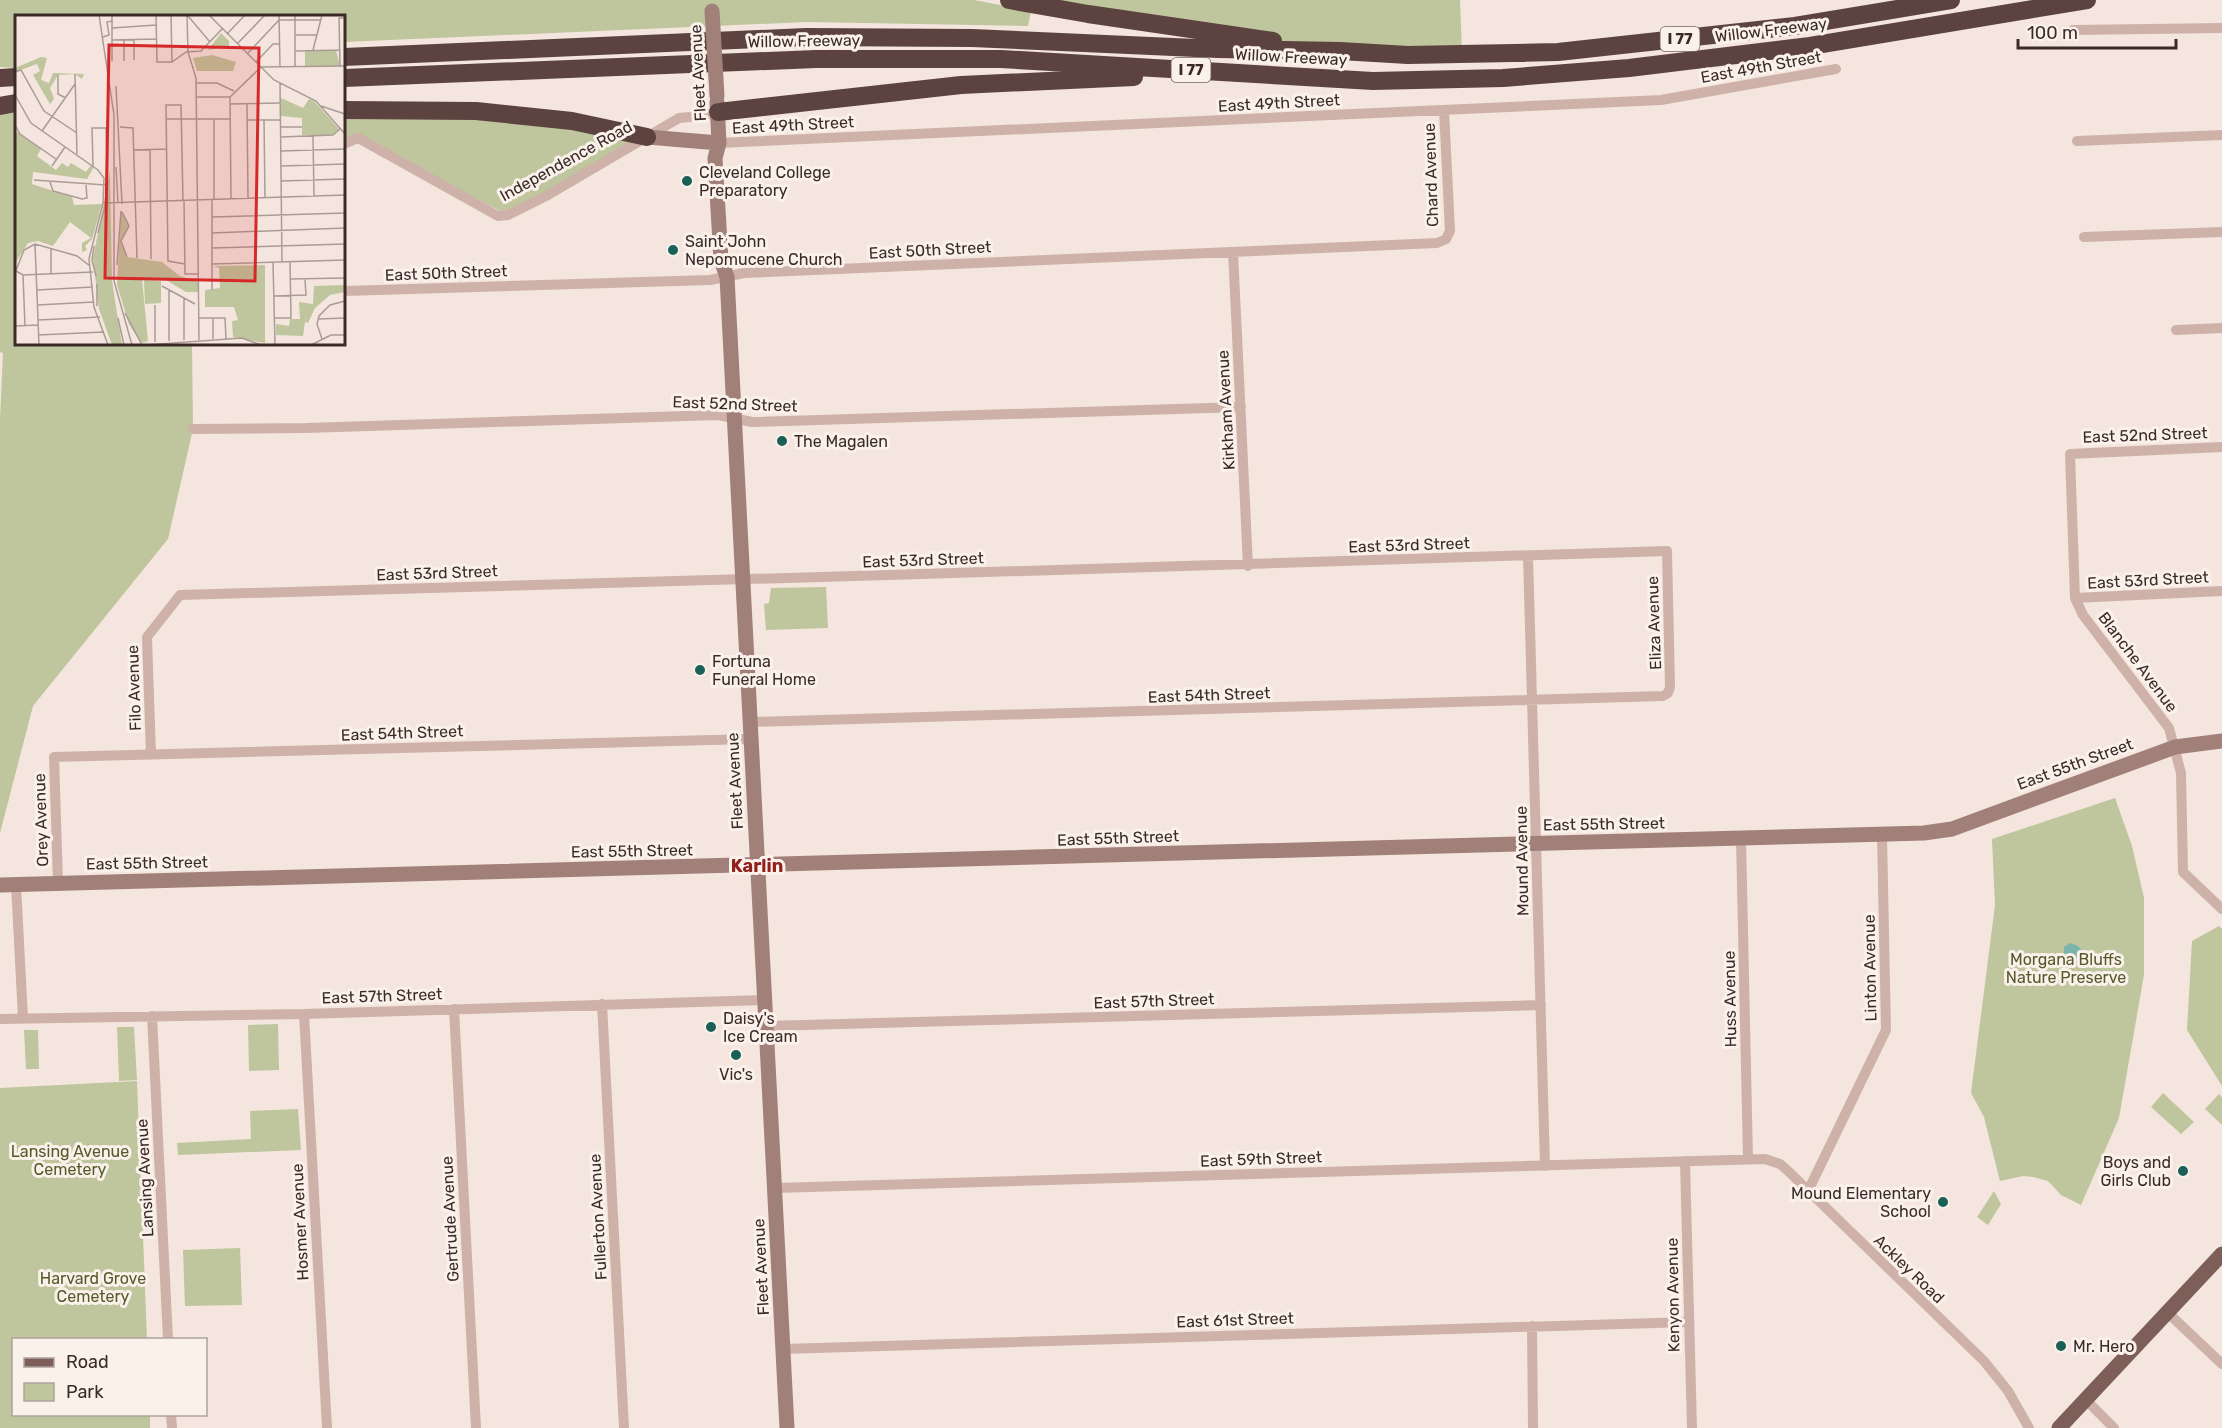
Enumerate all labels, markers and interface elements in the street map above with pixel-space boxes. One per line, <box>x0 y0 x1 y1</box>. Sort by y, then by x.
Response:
scale bar <box>2018 12 2176 50</box>
street label: Willow Freeway <box>1714 14 1828 46</box>
inset map <box>15 15 345 345</box>
text: 100 m <box>2027 22 2078 44</box>
street label: Fleet Avenue <box>686 24 710 122</box>
road number: I 77 <box>1660 27 1700 51</box>
street label: Willow Freeway <box>748 31 861 51</box>
street label: Willow Freeway <box>1234 45 1348 69</box>
street label: East 49th Street <box>1699 47 1823 87</box>
road number: I 77 <box>1172 58 1210 82</box>
street label: East 49th Street <box>1217 90 1341 116</box>
street label: East 49th Street <box>731 112 855 138</box>
street label: Independence Road <box>496 117 636 205</box>
street label: Chard Avenue <box>1420 123 1442 227</box>
place label: Cleveland College Preparatory <box>699 163 831 200</box>
marker: Cleveland College Preparatory <box>680 174 694 188</box>
place label: Saint John Nepomucene Church <box>685 232 843 269</box>
street label: East 50th Street <box>868 237 992 263</box>
marker: Saint John Nepomucene Church <box>666 243 680 257</box>
street label: East 50th Street <box>384 261 508 285</box>
street label: Kirkham Avenue <box>1213 349 1239 471</box>
street label: East 52nd Street <box>672 392 798 416</box>
street label: East 52nd Street <box>2082 423 2208 447</box>
place label: The Magalen <box>794 432 888 451</box>
marker: The Magalen <box>775 434 789 448</box>
street label: East 53rd Street <box>1348 533 1470 557</box>
street label: East 53rd Street <box>862 548 984 572</box>
street label: East 53rd Street <box>376 561 498 585</box>
street label: East 53rd Street <box>2087 567 2209 593</box>
street label: Eliza Avenue <box>1643 576 1665 670</box>
street label: Blanche Avenue <box>2094 608 2182 716</box>
street label: Filo Avenue <box>123 645 145 731</box>
place label: Fortuna Funeral Home <box>712 652 816 689</box>
marker: Fortuna Funeral Home <box>693 663 707 677</box>
street label: East 54th Street <box>1147 683 1271 707</box>
street label: East 54th Street <box>340 721 464 745</box>
street label: Fleet Avenue <box>723 732 747 830</box>
street label: East 55th Street <box>2014 734 2136 794</box>
street label: Orey Avenue <box>30 773 52 867</box>
street label: Mound Avenue <box>1512 806 1532 916</box>
street label: East 55th Street <box>1543 813 1665 835</box>
street label: East 55th Street <box>1057 826 1179 850</box>
street label: East 55th Street <box>571 840 693 862</box>
street label: East 55th Street <box>86 852 208 874</box>
district label: Karlin <box>731 855 783 877</box>
street label: Linton Avenue <box>1860 914 1880 1022</box>
street label: Huss Avenue <box>1720 950 1740 1048</box>
park label: Morgana Bluffs Nature Preserve <box>2006 950 2126 987</box>
street label: East 57th Street <box>321 984 443 1008</box>
street label: East 57th Street <box>1093 989 1215 1013</box>
place label: Daisy's Ice Cream <box>723 1009 798 1046</box>
marker: Daisy's Ice Cream <box>704 1020 718 1034</box>
marker: Vic's <box>729 1048 743 1062</box>
place label: Vic's <box>719 1065 753 1084</box>
street label: Lansing Avenue <box>132 1118 158 1238</box>
park label: Lansing Avenue Cemetery <box>11 1142 129 1179</box>
street label: East 59th Street <box>1200 1147 1322 1171</box>
street label: Fullerton Avenue <box>585 1153 611 1281</box>
place label: Boys and Girls Club <box>2100 1153 2171 1190</box>
street label: Gertrude Avenue <box>437 1156 463 1282</box>
street label: Hosmer Avenue <box>287 1163 313 1281</box>
marker: Boys and Girls Club <box>2176 1164 2190 1178</box>
place label: Mound Elementary School <box>1791 1184 1931 1221</box>
marker: Mound Elementary School <box>1936 1195 1950 1209</box>
street label: Fleet Avenue <box>749 1218 773 1316</box>
street label: Ackley Road <box>1870 1231 1948 1307</box>
street label: Kenyon Avenue <box>1663 1238 1683 1352</box>
park label: Harvard Grove Cemetery <box>40 1269 146 1306</box>
street label: East 61st Street <box>1176 1308 1294 1332</box>
place label: Mr. Hero <box>2073 1337 2134 1356</box>
legend <box>12 1338 207 1416</box>
marker: Mr. Hero <box>2054 1339 2068 1353</box>
text: Road <box>66 1351 109 1373</box>
text: Park <box>66 1381 104 1403</box>

